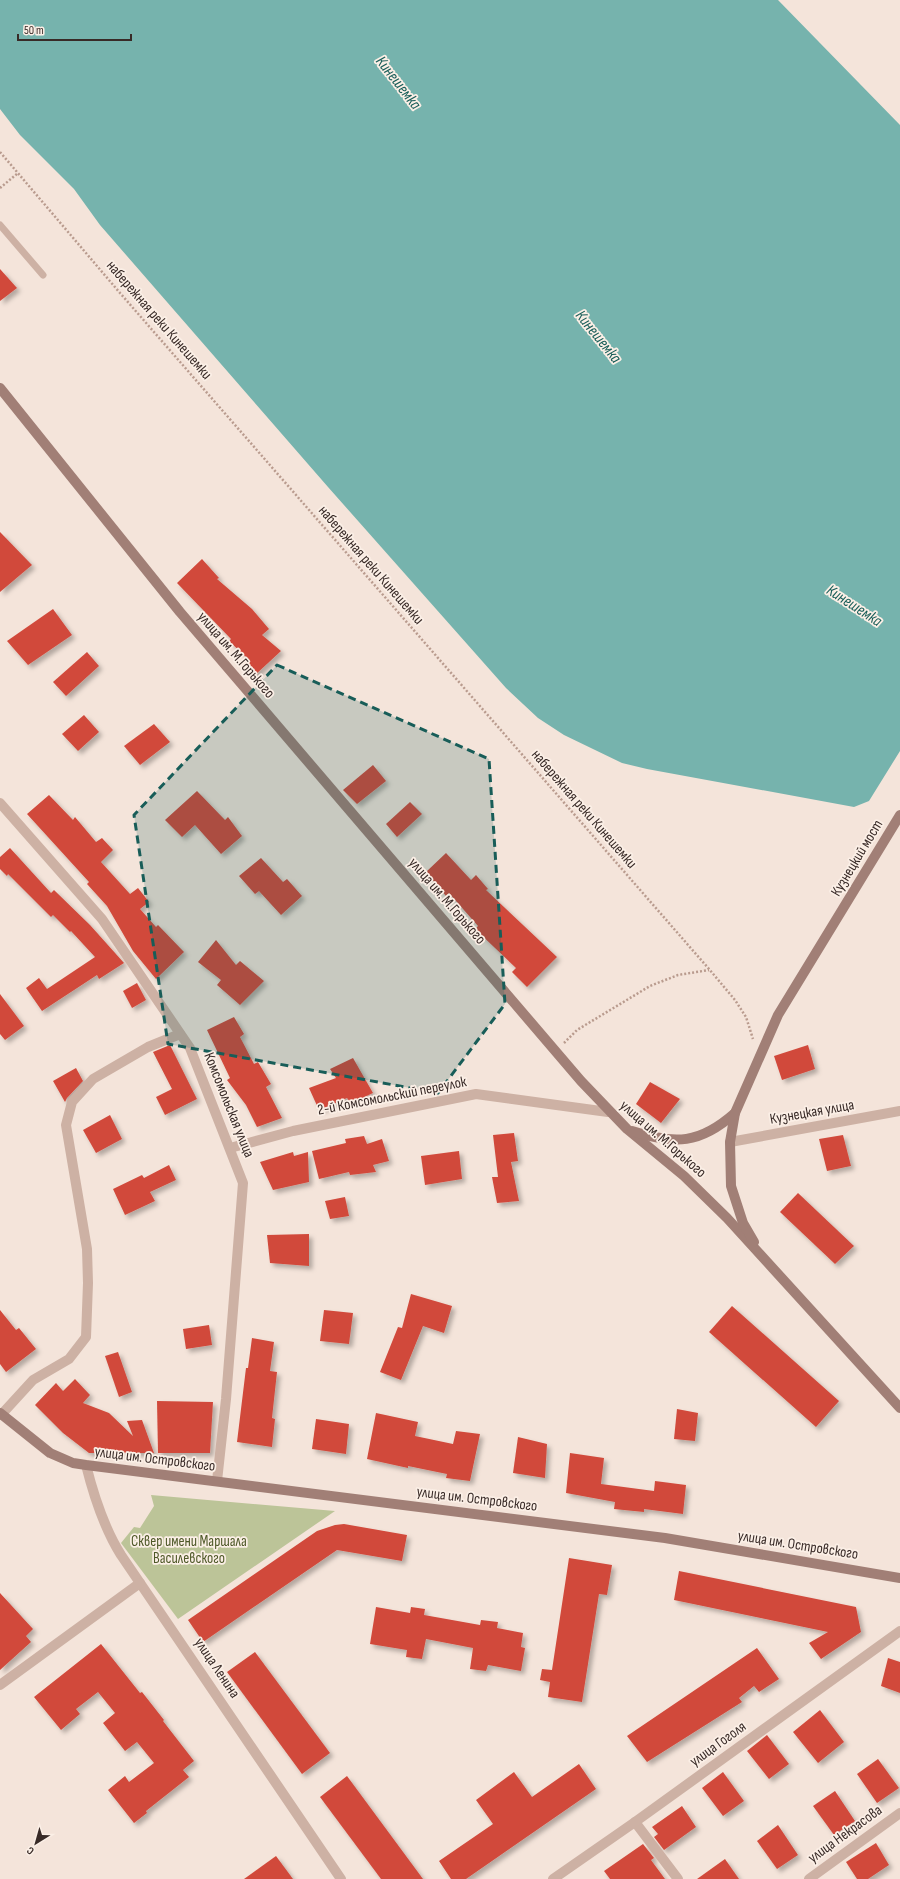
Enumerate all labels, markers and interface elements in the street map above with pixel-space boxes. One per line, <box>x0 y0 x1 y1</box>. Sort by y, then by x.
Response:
scale bar <box>18 16 131 42</box>
text: 50 m <box>24 23 44 38</box>
water label: Кинешемка <box>371 53 425 114</box>
street label: набережная реки Кинешемки <box>102 257 216 383</box>
water label: Кинешемка <box>571 307 625 368</box>
street label: набережная реки Кинешемки <box>314 502 428 628</box>
water label: Кинешемка <box>823 581 886 631</box>
street label: улица им. М.Горького <box>193 608 279 702</box>
street label: набережная реки Кинешемки <box>527 746 641 872</box>
street label: Кузнецкий мост <box>827 816 887 900</box>
street label: улица им. М.Горького <box>404 854 490 948</box>
street label: Комсомольская улица <box>199 1050 259 1161</box>
street label: 2-й Комсомольский переулок <box>316 1072 468 1120</box>
street label: Кузнецкая улица <box>768 1095 856 1129</box>
street label: улица им. М.Горького <box>616 1096 710 1182</box>
street label: улица им. Островского <box>94 1442 216 1476</box>
street label: улица им. Островского <box>416 1482 538 1516</box>
street label: улица им. Островского <box>736 1526 860 1564</box>
park label: Сквер имени Маршала Василевского <box>131 1532 247 1568</box>
street label: улица Ленина <box>190 1634 244 1702</box>
street label: улица Гоголя <box>686 1717 750 1771</box>
street label: улица Некрасова <box>804 1801 886 1867</box>
north arrow <box>16 1823 56 1863</box>
text: С <box>24 1843 36 1857</box>

